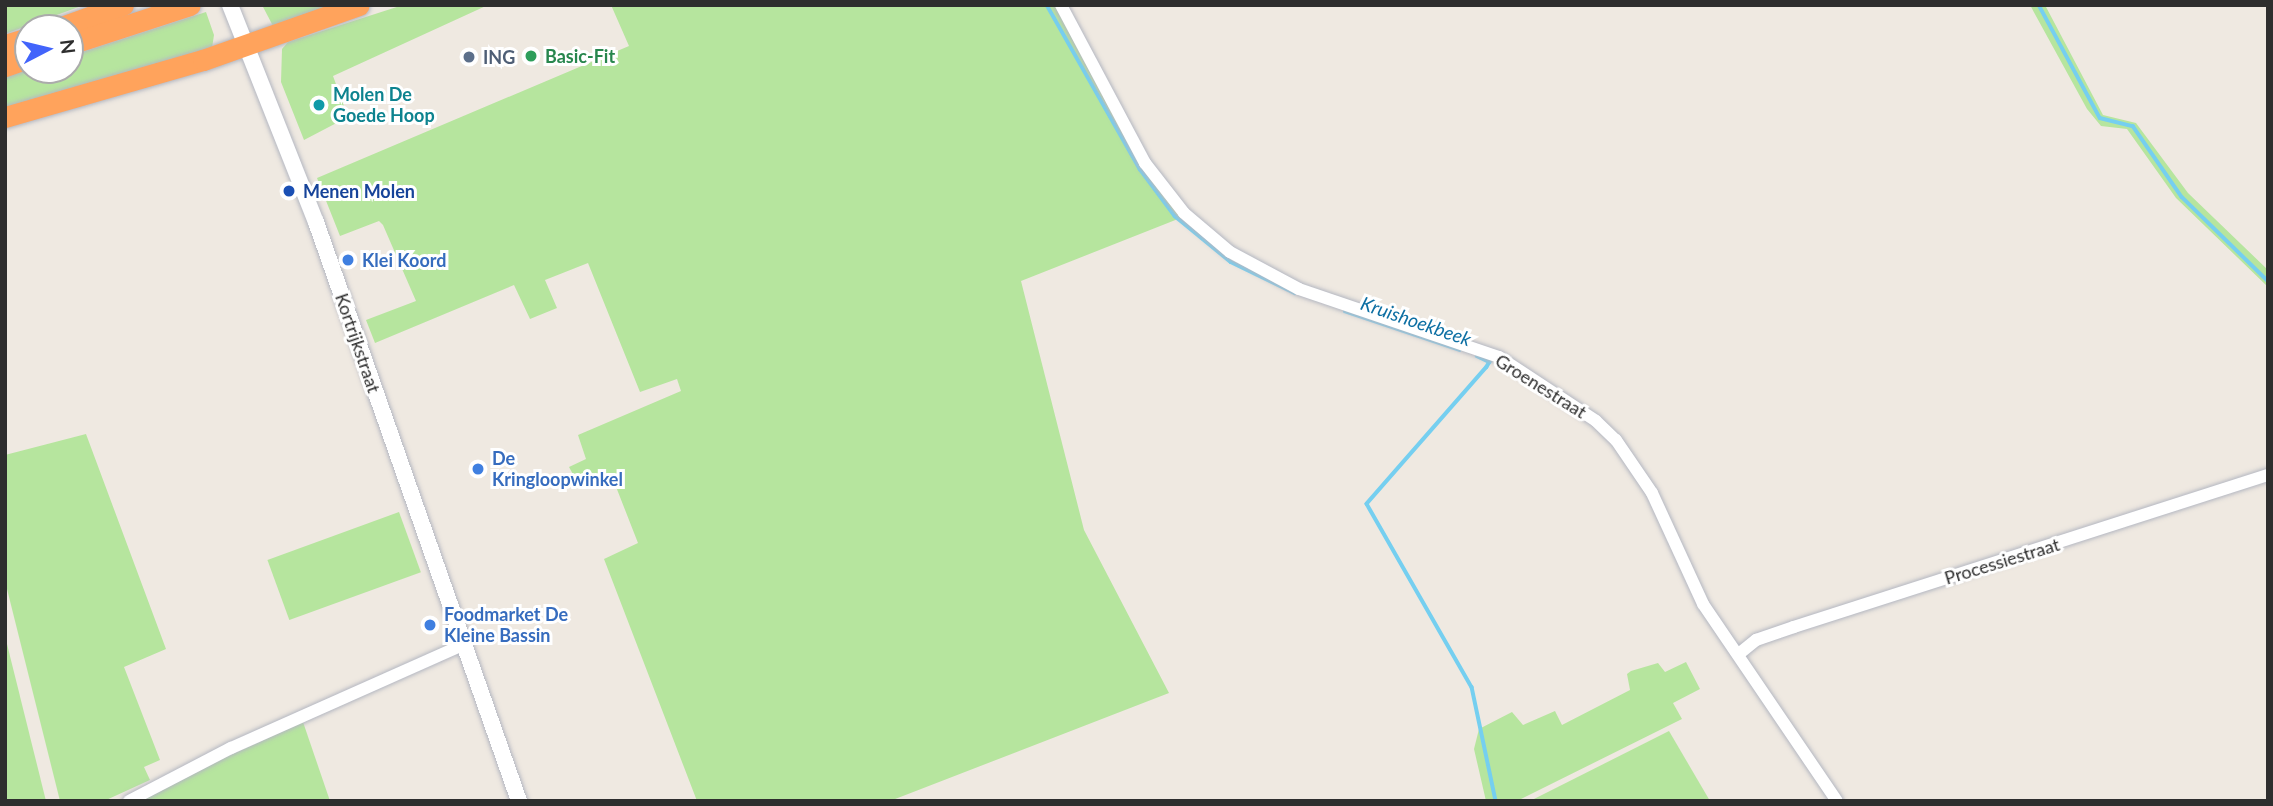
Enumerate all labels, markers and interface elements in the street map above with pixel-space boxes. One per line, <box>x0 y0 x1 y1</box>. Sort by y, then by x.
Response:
north arrow <box>14 14 84 84</box>
text: N <box>56 38 81 55</box>
place label: Basic-Fit <box>545 45 615 67</box>
place label: ING <box>483 46 515 68</box>
marker: Basic-Fit <box>523 48 539 64</box>
marker: ING <box>461 49 477 65</box>
place label: Molen De Goede Hoop <box>333 84 435 126</box>
marker: Molen De Goede Hoop <box>311 97 327 113</box>
place label: Menen Molen <box>303 180 415 202</box>
marker: Menen Molen <box>281 183 297 199</box>
place label: Klei Koord <box>362 249 446 271</box>
marker: Klei Koord <box>340 252 356 268</box>
street label: Kortrijkstraat <box>331 290 385 396</box>
water label: Kruishoekbeek <box>1358 291 1474 351</box>
street label: Groenestraat <box>1491 349 1591 423</box>
place label: De Kringloopwinkel <box>492 448 623 490</box>
marker: De Kringloopwinkel <box>470 461 486 477</box>
street label: Processiestraat <box>1942 533 2062 589</box>
place label: Foodmarket De Kleine Bassin <box>444 604 568 646</box>
marker: Foodmarket De Kleine Bassin <box>422 617 438 633</box>

